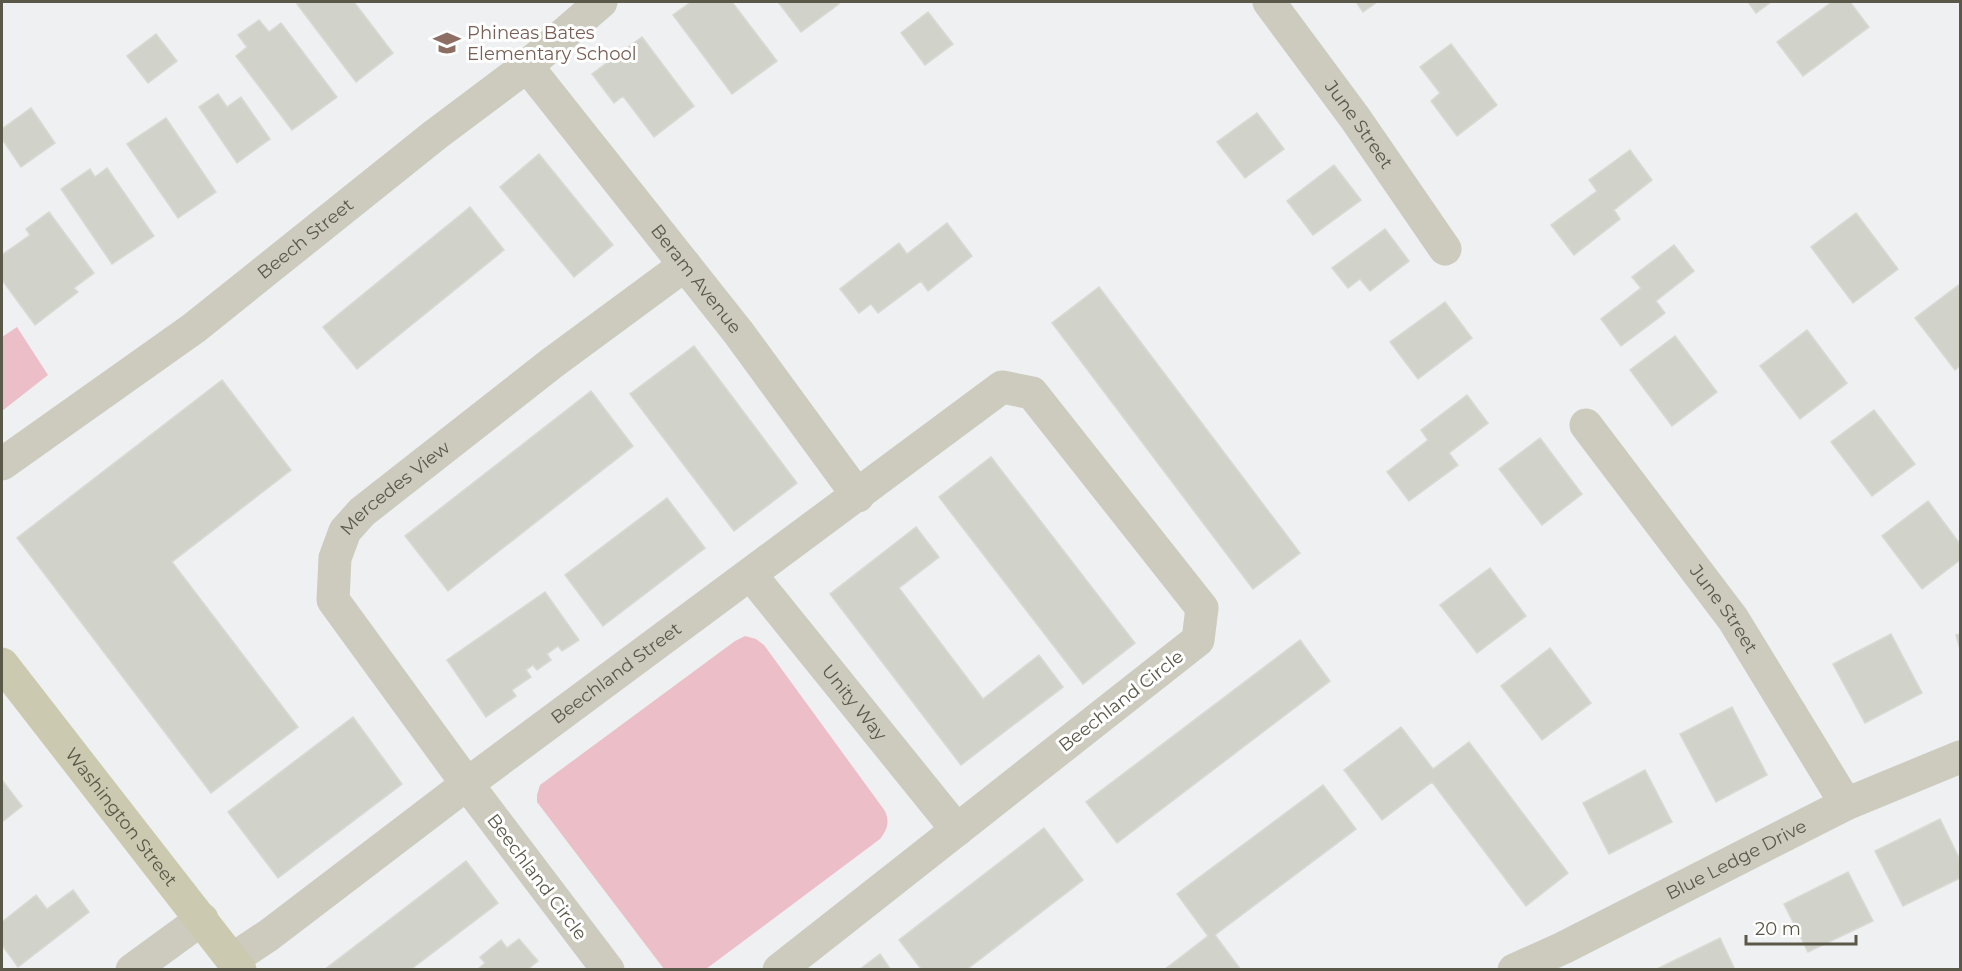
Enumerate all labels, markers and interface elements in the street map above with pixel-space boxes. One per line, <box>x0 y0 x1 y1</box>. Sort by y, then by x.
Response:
place label: Phineas Bates Elementary School <box>467 22 637 65</box>
school or university icon: Phineas Bates Elementary School <box>432 28 462 58</box>
street label: June Street <box>1319 75 1398 173</box>
street label: Beech Street <box>253 194 358 284</box>
street label: Beram Avenue <box>646 220 746 338</box>
street label: Mercedes View <box>336 436 454 540</box>
street label: June Street <box>1684 560 1762 657</box>
street label: Beechland Street <box>547 618 686 729</box>
street label: Beechland Circle <box>1054 645 1188 757</box>
street label: Unity Way <box>817 660 891 745</box>
street label: Washington Street <box>60 743 182 891</box>
street label: Beechland Circle <box>482 810 592 945</box>
street label: Blue Ledge Drive <box>1662 815 1810 905</box>
scale bar <box>1746 908 1856 946</box>
text: 20 m <box>1755 918 1801 940</box>

